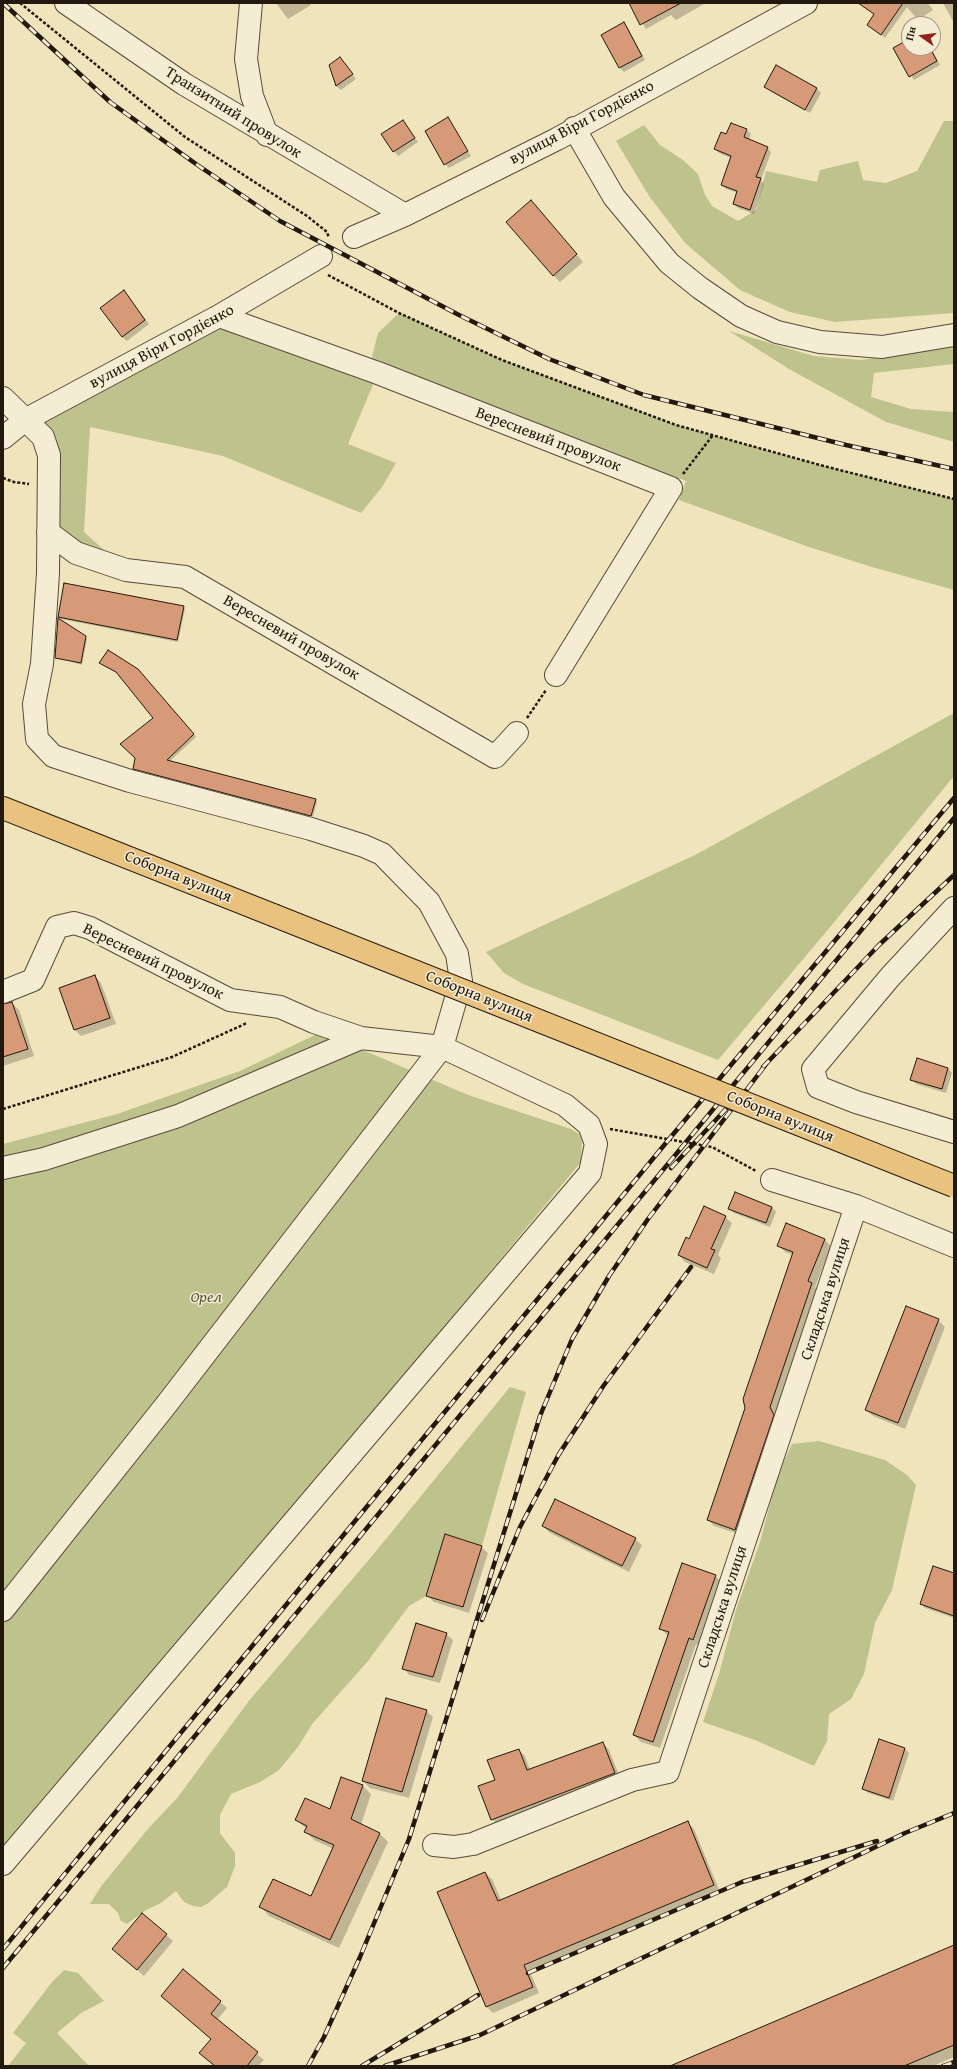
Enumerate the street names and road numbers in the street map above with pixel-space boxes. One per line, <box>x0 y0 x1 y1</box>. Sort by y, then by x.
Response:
street label: Транзитний провулок <box>161 63 305 163</box>
street label: вулиця Віри Гордієнко <box>506 77 658 169</box>
street label: вулиця Віри Гордієнко <box>86 301 238 393</box>
street label: Вересневий провулок <box>473 403 623 477</box>
street label: Вересневий провулок <box>219 591 363 685</box>
street label: Соборна вулиця <box>122 847 234 907</box>
street label: Вересневий провулок <box>80 920 226 1004</box>
street label: Соборна вулиця <box>423 967 535 1027</box>
street label: Соборна вулиця <box>724 1087 836 1147</box>
street label: Складська вулиця <box>797 1235 855 1363</box>
street label: Складська вулиця <box>694 1543 752 1671</box>

